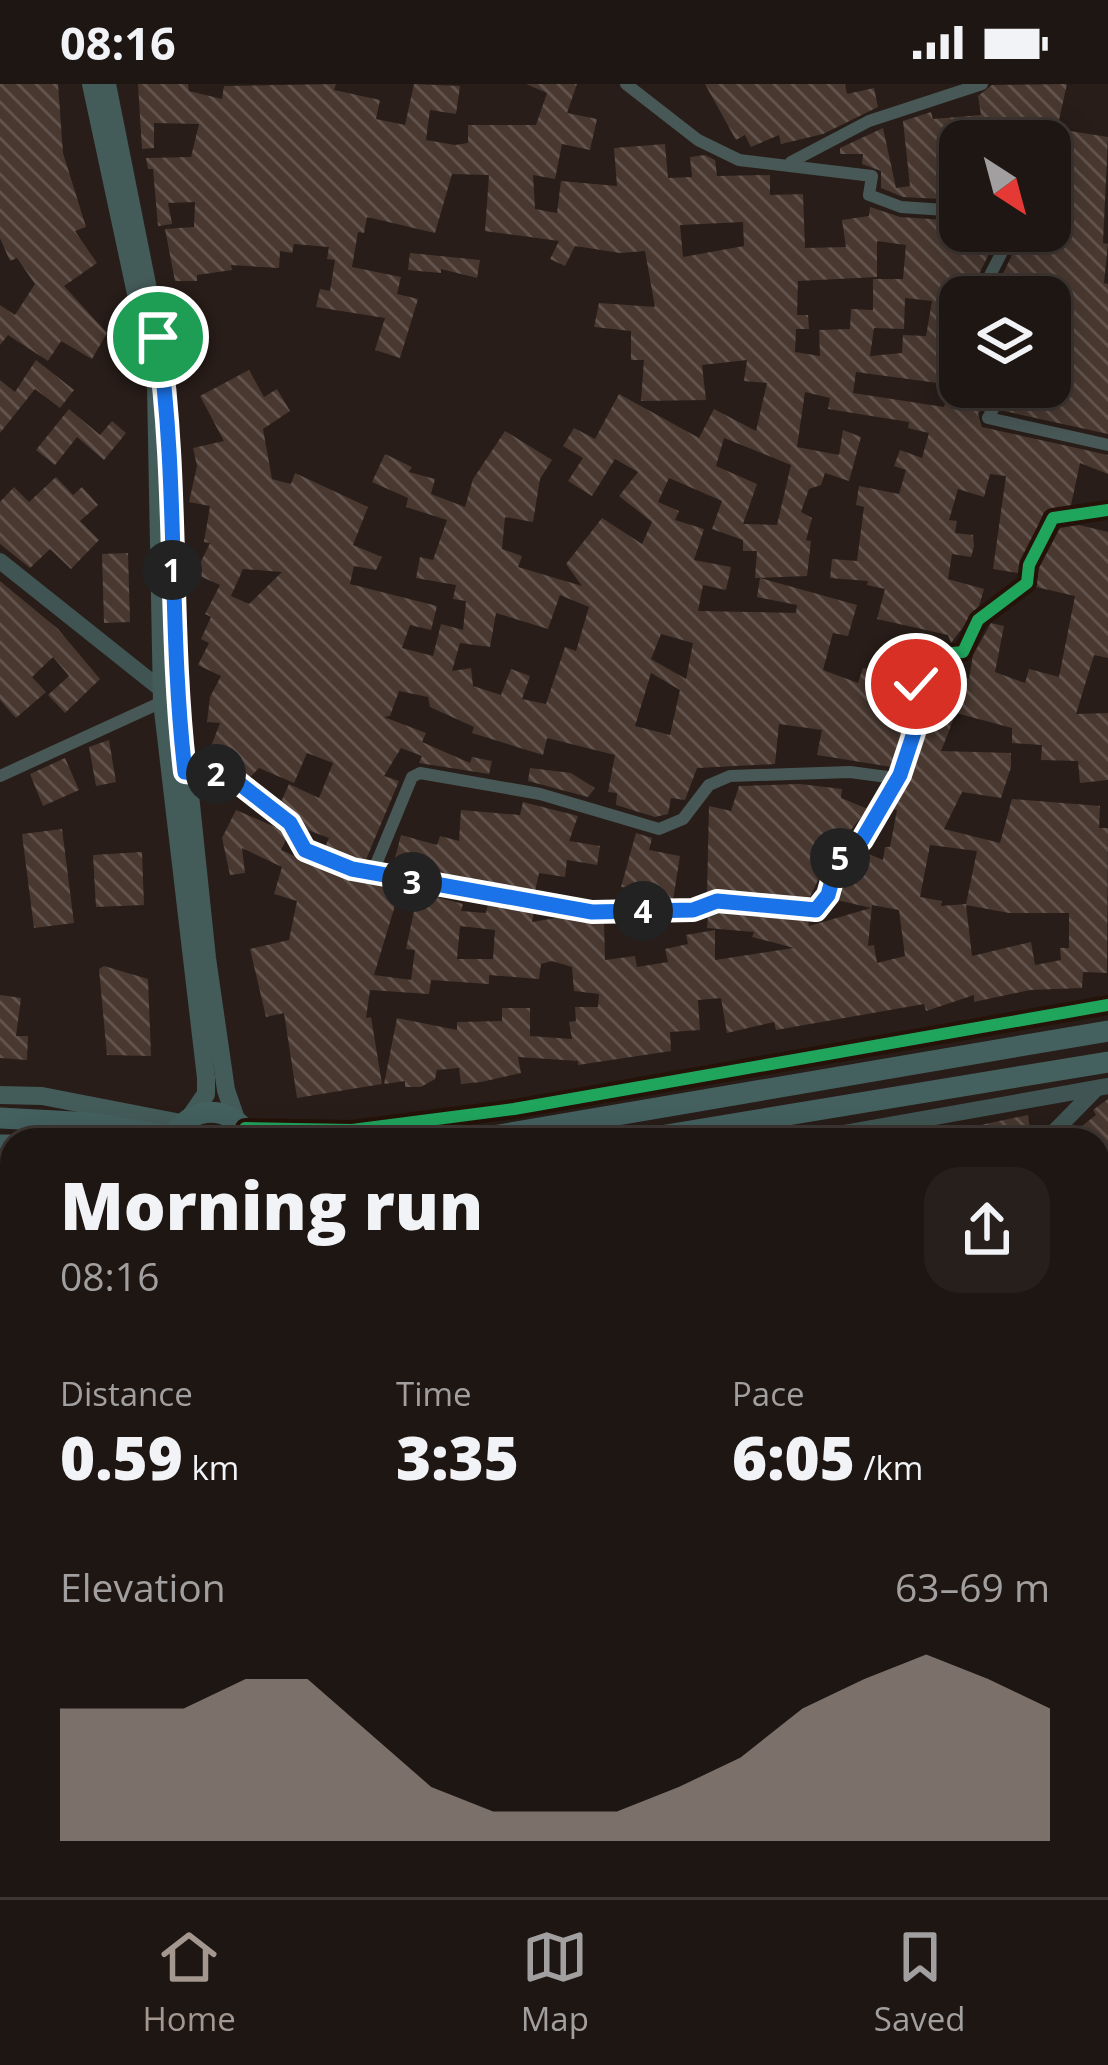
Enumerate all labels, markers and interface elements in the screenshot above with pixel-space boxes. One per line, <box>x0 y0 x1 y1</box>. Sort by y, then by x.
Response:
text: 08:16 <box>60 12 176 73</box>
north arrow <box>939 120 1071 252</box>
map controls <box>939 120 1071 408</box>
button: layers <box>939 276 1071 408</box>
pin <box>107 286 209 388</box>
icon: arrive <box>125 304 191 370</box>
pin: 1 <box>142 540 202 600</box>
text: 1 <box>163 547 181 592</box>
pin <box>865 633 967 735</box>
icon: check <box>883 651 949 717</box>
pin: 2 <box>186 744 246 804</box>
text: 2 <box>207 751 225 796</box>
pin: 5 <box>810 828 870 888</box>
text: 5 <box>831 835 849 880</box>
pin: 3 <box>382 852 442 912</box>
text: 3 <box>403 859 421 904</box>
pin: 4 <box>613 881 673 941</box>
text: 4 <box>634 888 652 933</box>
text: Morning run <box>60 1159 483 1249</box>
button: share <box>924 1167 1050 1293</box>
text: 08:16 <box>60 1249 159 1302</box>
text: Distance <box>60 1371 193 1416</box>
text: Time <box>396 1371 472 1416</box>
text: Pace <box>732 1371 805 1416</box>
text: 0.59 <box>60 1416 183 1498</box>
text: 3:35 <box>396 1416 519 1498</box>
text: 6:05 <box>732 1416 855 1498</box>
text: km <box>183 1445 239 1490</box>
text: /km <box>855 1445 923 1490</box>
text: Elevation <box>60 1560 226 1613</box>
text: 63–69 m <box>895 1560 1050 1613</box>
tab: Home <box>142 1924 236 2041</box>
tab: Map <box>521 1924 589 2041</box>
tab: Saved <box>874 1924 966 2041</box>

